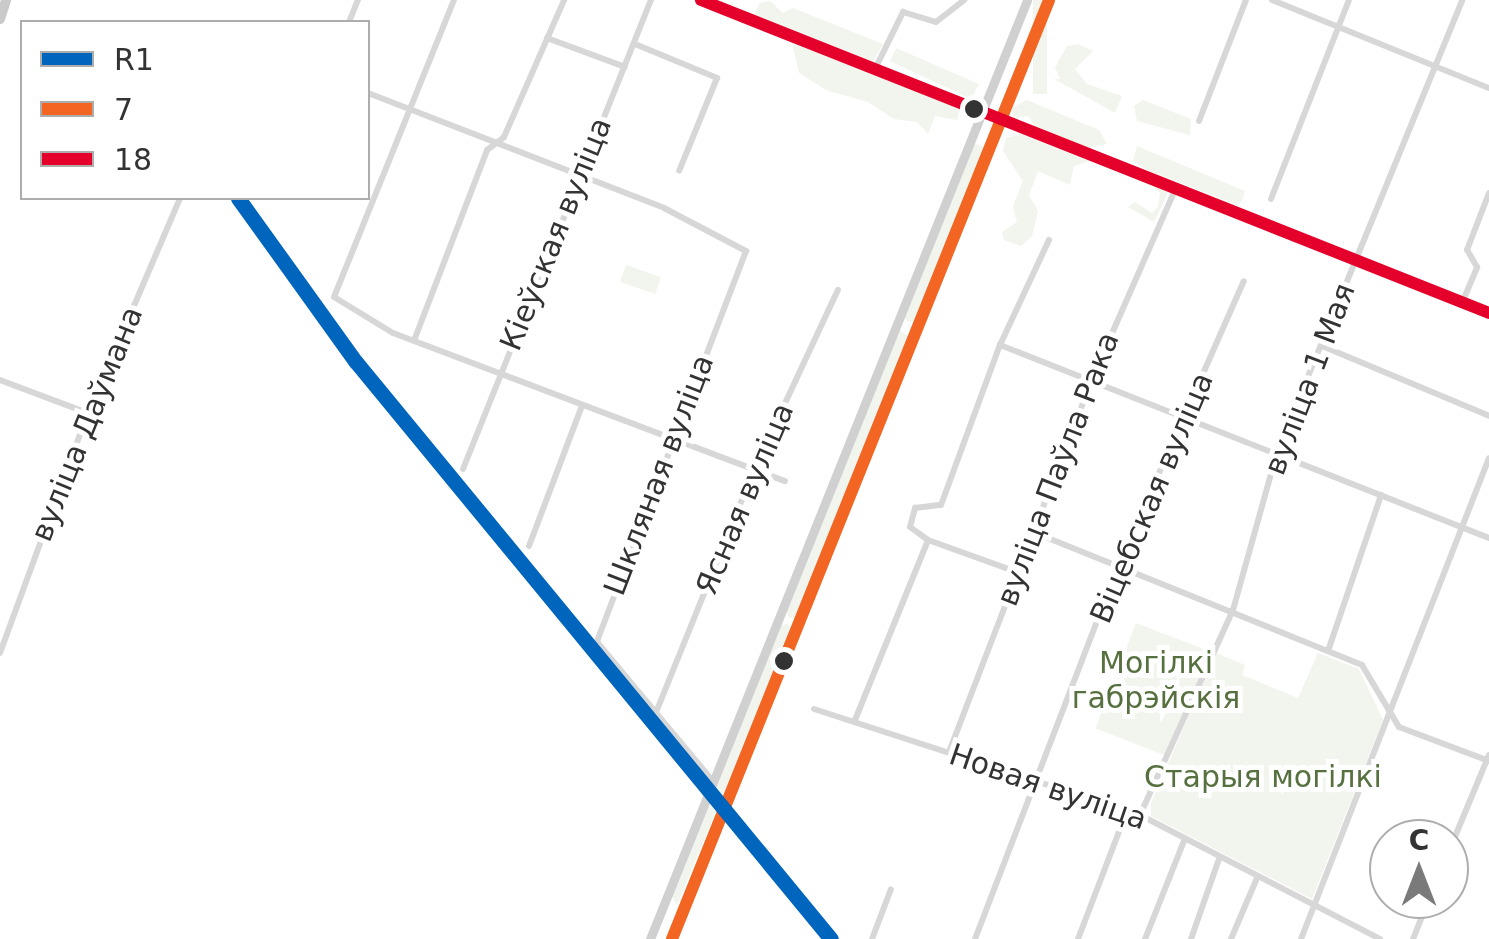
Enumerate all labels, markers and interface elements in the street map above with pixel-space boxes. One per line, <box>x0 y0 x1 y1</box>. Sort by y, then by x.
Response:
legend <box>20 20 370 200</box>
text: R1 <box>114 42 154 77</box>
text: 7 <box>114 92 133 127</box>
unlabelled marker <box>964 99 984 119</box>
street label: Кіеўская вуліца <box>493 112 619 356</box>
text: 18 <box>114 142 152 177</box>
street label: вуліца 1 Мая <box>1257 278 1363 480</box>
street label: вуліца Даўмана <box>24 301 150 547</box>
street label: вуліца Паўла Рака <box>989 327 1127 611</box>
street label: Шкляная вуліца <box>597 350 721 600</box>
street label: Віцебская вуліца <box>1083 367 1221 629</box>
street label: Ясная вуліца <box>688 398 802 600</box>
park label: Могілкі габрэйскія <box>1072 645 1240 716</box>
unlabelled marker <box>774 651 794 671</box>
street label: Новая вуліца <box>945 736 1151 838</box>
park label: Старыя могілкі <box>1144 759 1382 795</box>
north arrow <box>1369 819 1469 919</box>
text: С <box>1409 824 1429 857</box>

